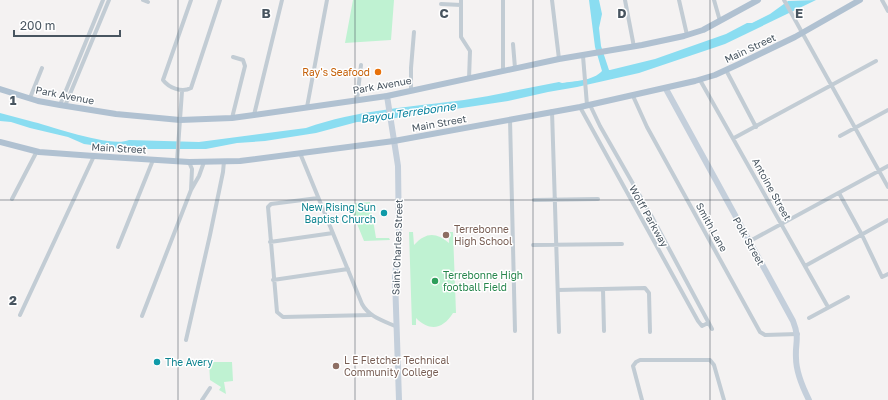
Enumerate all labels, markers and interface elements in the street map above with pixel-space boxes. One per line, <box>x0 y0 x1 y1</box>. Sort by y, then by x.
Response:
text: B <box>261 5 271 21</box>
text: C <box>439 5 449 21</box>
text: D <box>617 5 627 21</box>
text: E <box>795 5 803 21</box>
scale bar <box>14 12 120 38</box>
text: 200 m <box>20 18 55 33</box>
street label: Main Street <box>722 31 778 65</box>
place label: Ray's Seafood <box>302 66 370 78</box>
marker: Ray's Seafood <box>373 67 383 77</box>
street label: Park Avenue <box>352 74 413 96</box>
street label: Park Avenue <box>35 83 96 107</box>
text: 1 <box>10 92 17 108</box>
water label: Bayou Terrebonne <box>360 99 458 126</box>
street label: Main Street <box>411 112 467 134</box>
street label: Main Street <box>91 141 147 155</box>
street label: Antoine Street <box>750 156 794 222</box>
street label: Wolff Parkway <box>627 183 671 249</box>
street label: Saint Charles Street <box>389 199 405 295</box>
street label: Smith Lane <box>694 200 730 254</box>
place label: New Rising Sun Baptist Church <box>301 201 376 225</box>
marker: New Rising Sun Baptist Church <box>379 208 389 218</box>
street label: Polk Street <box>731 215 767 267</box>
place label: Terrebonne High School <box>454 223 512 247</box>
marker: Terrebonne High School <box>441 230 451 240</box>
place label: Terrebonne High football Field <box>443 269 523 293</box>
marker: Terrebonne High football Field <box>430 276 440 286</box>
text: 2 <box>9 292 17 308</box>
place label: L E Fletcher Technical Community College <box>344 354 449 378</box>
place label: The Avery <box>165 356 213 368</box>
marker: The Avery <box>152 357 162 367</box>
marker: L E Fletcher Technical Community College <box>331 361 341 371</box>

